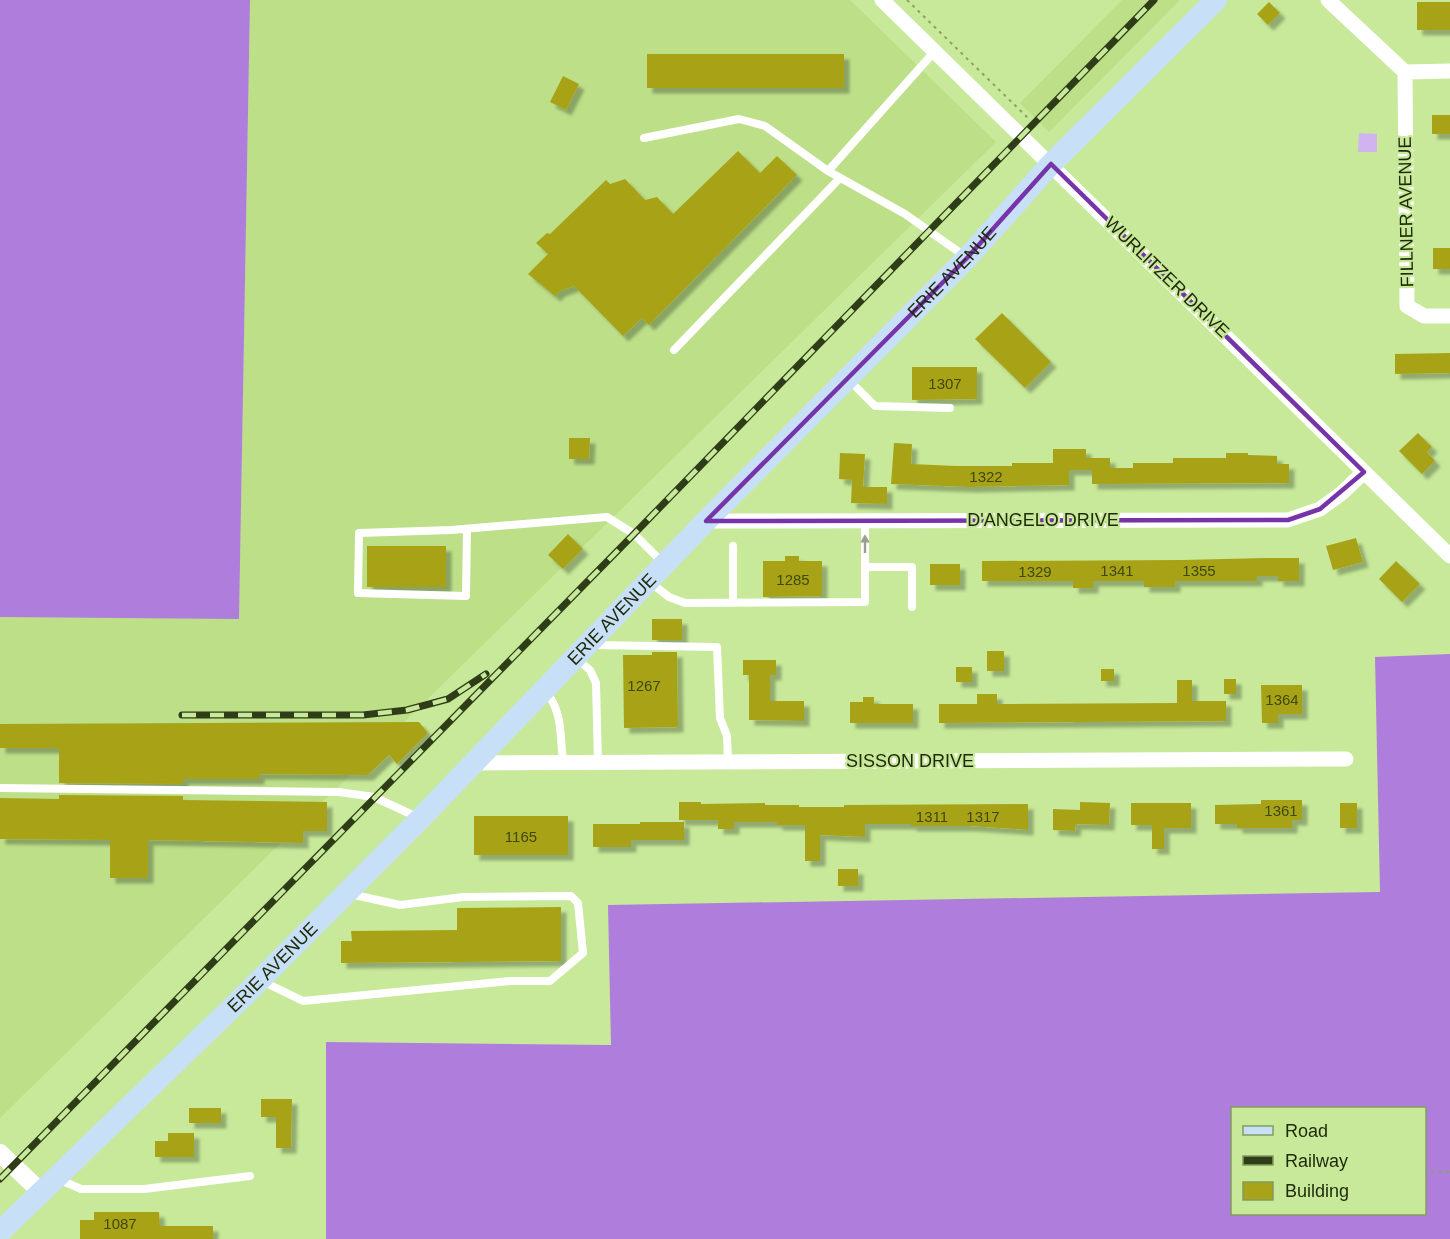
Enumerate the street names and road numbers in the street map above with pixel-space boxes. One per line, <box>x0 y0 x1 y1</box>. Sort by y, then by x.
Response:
street label: FILLNER AVENUE <box>1395 136 1417 288</box>
street label: WURLITZER DRIVE <box>1101 212 1233 342</box>
street label: ERIE AVENUE <box>904 222 1000 322</box>
street label: D'ANGELO DRIVE <box>967 510 1119 530</box>
street label: ERIE AVENUE <box>563 569 660 669</box>
street label: SISSON DRIVE <box>846 751 974 771</box>
street label: ERIE AVENUE <box>223 918 322 1016</box>

